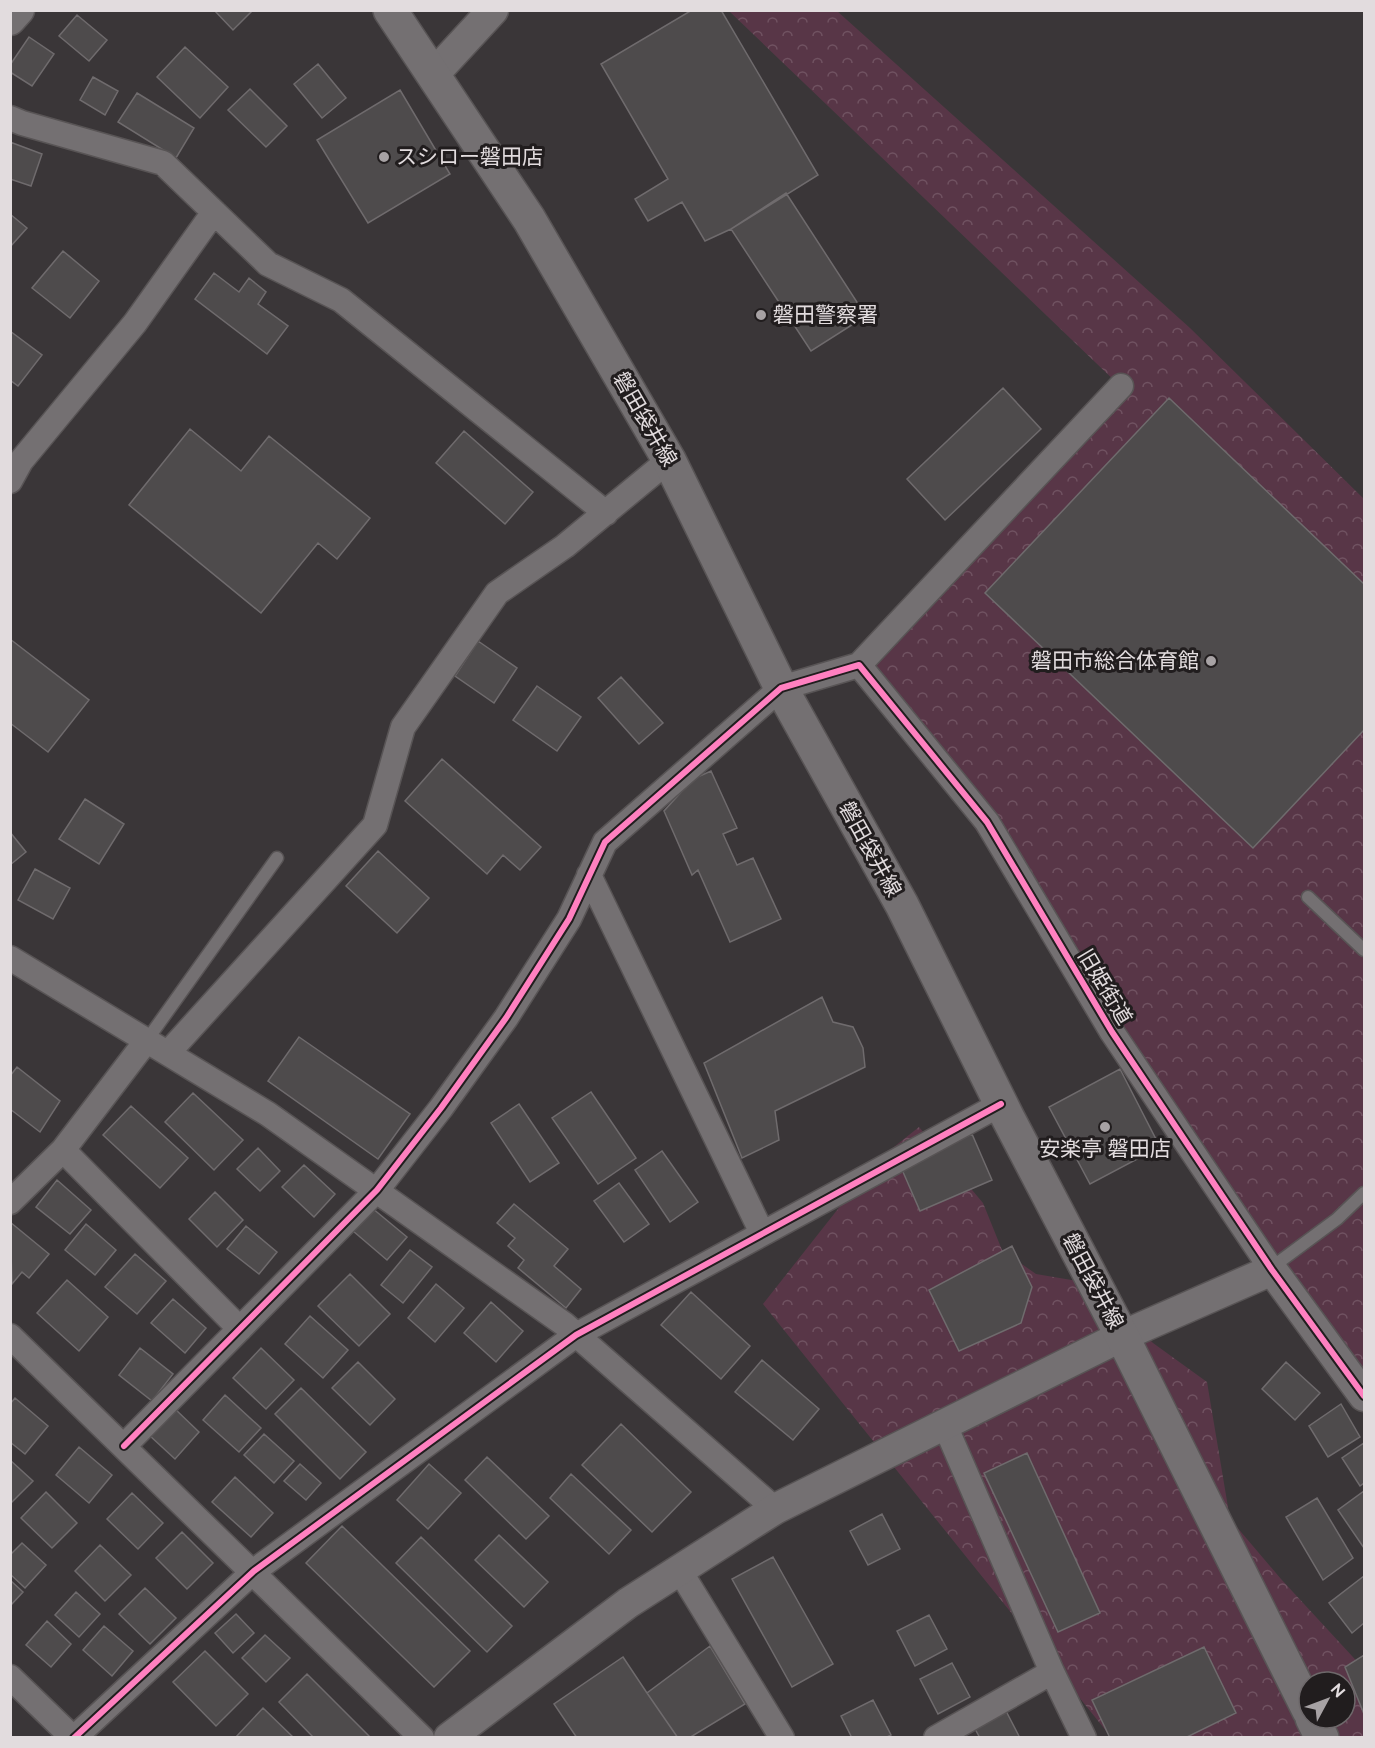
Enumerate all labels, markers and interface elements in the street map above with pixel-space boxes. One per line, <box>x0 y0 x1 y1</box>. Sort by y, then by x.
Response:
place label: スシロー磐田店 <box>396 144 543 169</box>
marker: スシロー磐田店 <box>377 150 391 164</box>
place label: 磐田警察署 <box>773 302 878 327</box>
marker: 磐田警察署 <box>754 308 768 322</box>
street label: 磐田袋井線 <box>608 367 683 470</box>
place label: 磐田市総合体育館 <box>1031 648 1199 673</box>
marker: 磐田市総合体育館 <box>1204 654 1218 668</box>
street label: 磐田袋井線 <box>834 797 907 901</box>
street label: 旧姫街道 <box>1073 944 1138 1029</box>
marker: 安楽亭 磐田店 <box>1098 1120 1112 1134</box>
place label: 安楽亭 磐田店 <box>1039 1136 1171 1161</box>
street label: 磐田袋井線 <box>1058 1229 1129 1333</box>
north arrow <box>1297 1670 1357 1730</box>
text: N <box>1327 1680 1349 1701</box>

